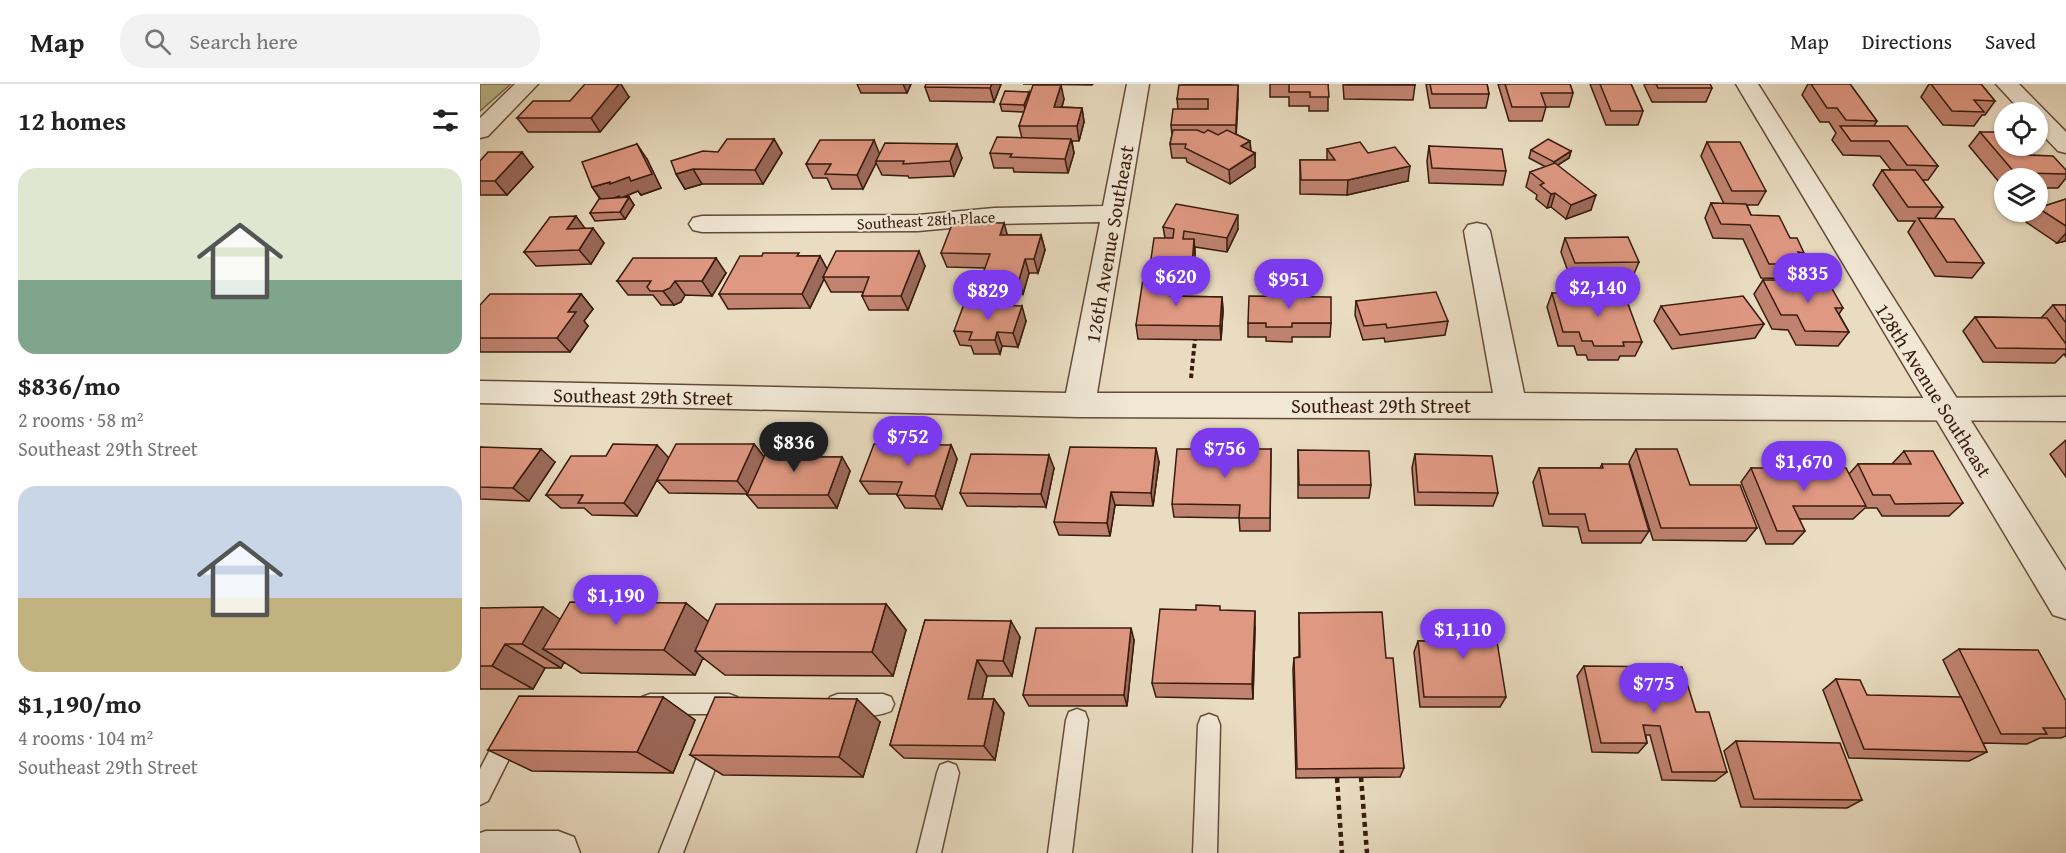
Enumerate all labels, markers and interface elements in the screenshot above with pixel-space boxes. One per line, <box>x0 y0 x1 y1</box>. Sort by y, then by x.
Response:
search box <box>120 14 540 68</box>
text: Map <box>30 21 84 62</box>
icon: search <box>141 25 174 58</box>
text: Search here <box>189 25 298 57</box>
text: Map <box>1790 26 1829 57</box>
text: Directions <box>1862 26 1952 57</box>
text: Saved <box>1985 26 2036 57</box>
text: 12 homes <box>18 101 126 140</box>
map controls <box>1994 102 2048 222</box>
button: locate <box>1994 102 2048 156</box>
icon: filters <box>429 104 462 137</box>
street label: 126th Avenue Southeast <box>1077 143 1141 345</box>
button: layers <box>1994 168 2048 222</box>
street label: Southeast 28th Place <box>856 204 996 236</box>
icon: home <box>186 207 294 315</box>
pin: $835 <box>1772 253 1844 304</box>
pin: $620 <box>1140 256 1212 307</box>
text: $835 <box>1787 258 1829 287</box>
pin: $951 <box>1253 259 1325 310</box>
text: $620 <box>1155 261 1197 290</box>
text: $951 <box>1268 264 1310 293</box>
pin: $2,140 <box>1549 267 1647 318</box>
pin: $829 <box>952 270 1024 321</box>
text: $2,140 <box>1569 272 1627 301</box>
text: $829 <box>967 275 1009 304</box>
street label: 128th Avenue Southeast <box>1869 297 1999 483</box>
text: $836/mo <box>18 366 120 405</box>
street label: Southeast 29th Street <box>553 380 733 412</box>
street label: Southeast 29th Street <box>1291 391 1471 420</box>
text: 2 rooms · 58 m² <box>18 405 144 434</box>
pin: $752 <box>872 416 944 467</box>
text: $752 <box>887 421 929 450</box>
pin: $836 <box>758 422 830 473</box>
text: $836 <box>773 427 815 456</box>
pin: $756 <box>1189 428 1261 479</box>
text: $756 <box>1204 433 1246 462</box>
text: Southeast 29th Street <box>18 434 198 463</box>
pin: $1,670 <box>1755 441 1853 492</box>
text: $1,670 <box>1775 446 1833 475</box>
icon: home <box>186 525 294 633</box>
pin: $1,190 <box>567 575 665 626</box>
text: $1,190 <box>587 580 645 609</box>
pin: $1,110 <box>1414 609 1512 660</box>
text: $1,110 <box>1434 614 1492 643</box>
pin: $775 <box>1618 663 1690 714</box>
text: $775 <box>1633 668 1675 697</box>
text: $1,190/mo <box>18 684 141 723</box>
text: 4 rooms · 104 m² <box>18 723 153 752</box>
text: Southeast 29th Street <box>18 752 198 781</box>

